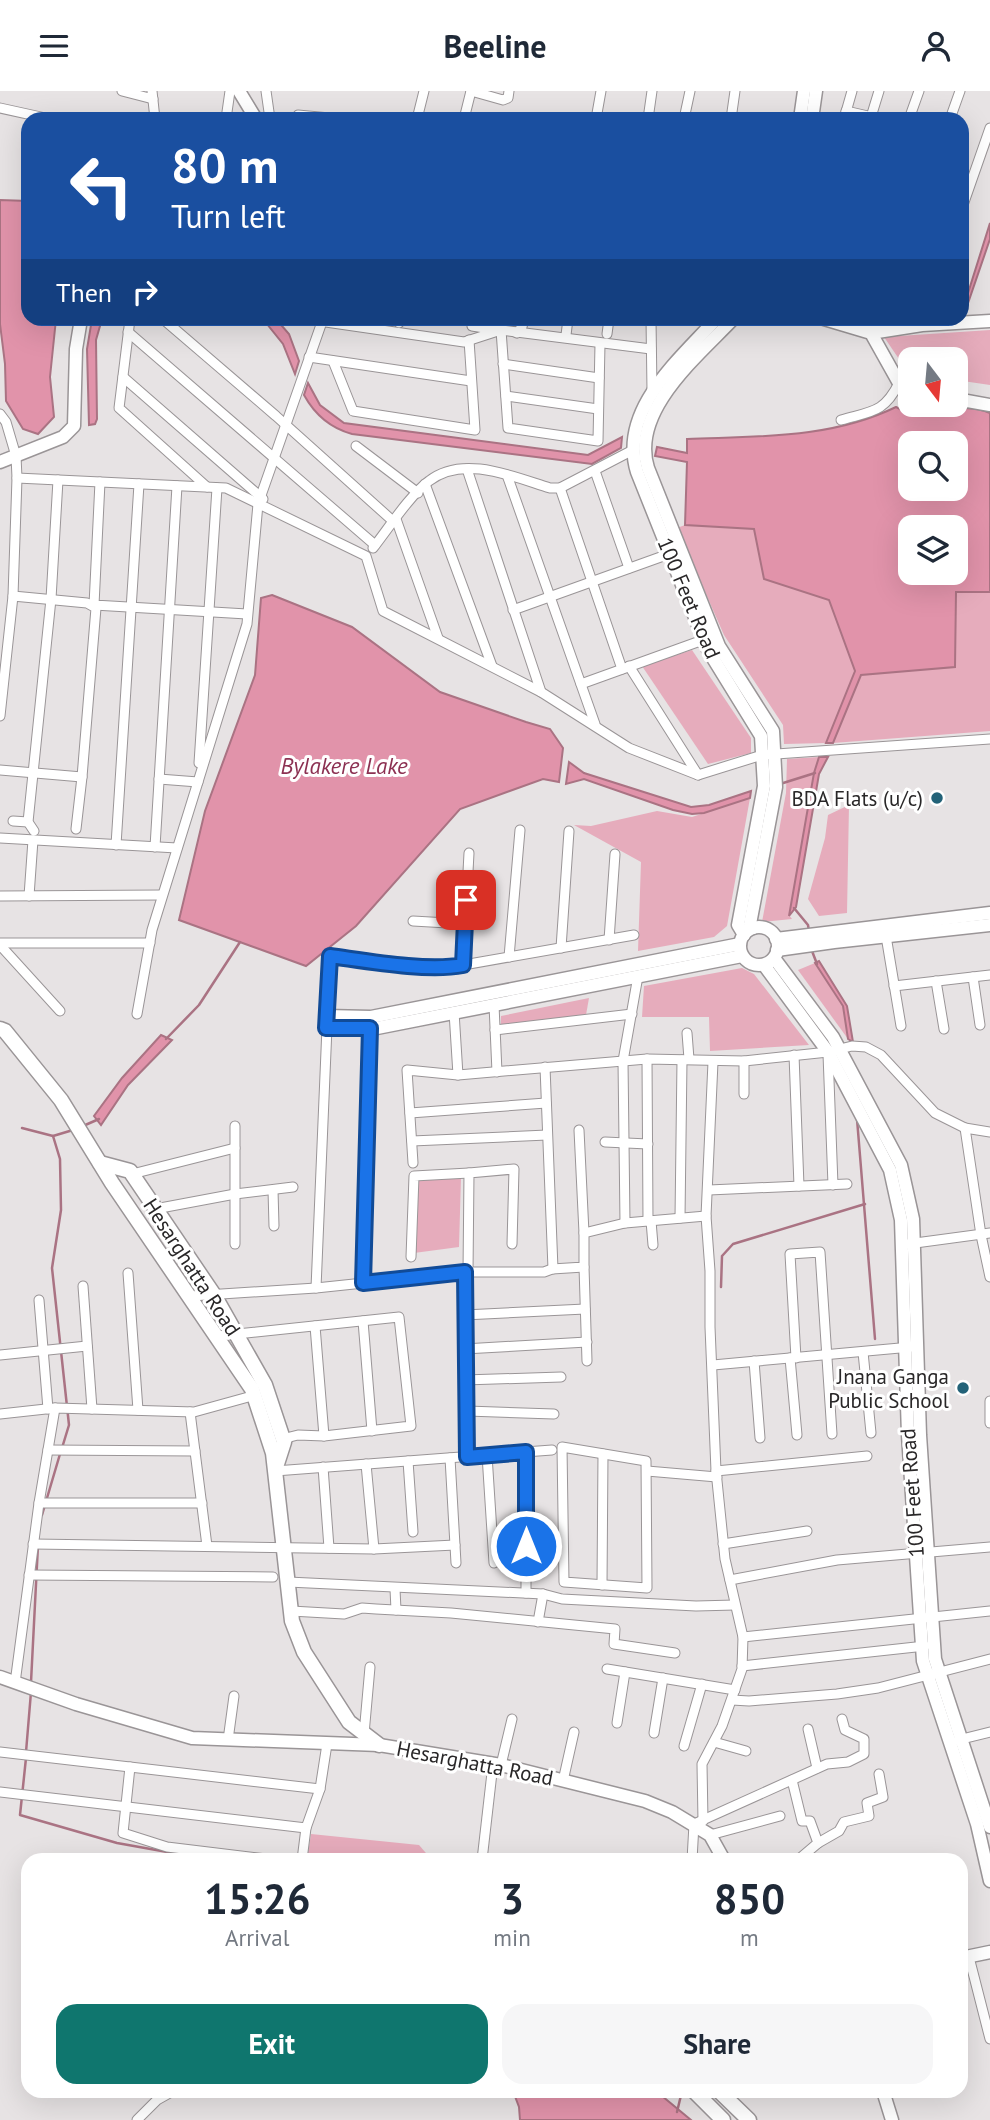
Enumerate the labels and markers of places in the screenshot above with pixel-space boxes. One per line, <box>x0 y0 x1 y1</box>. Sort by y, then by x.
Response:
place label: BDA Flats (u/c) <box>792 785 923 812</box>
marker: BDA Flats (u/c) <box>929 790 945 806</box>
pin <box>436 870 496 930</box>
place label: Jnana Ganga Public School <box>828 1363 949 1414</box>
marker: Jnana Ganga Public School <box>955 1380 971 1396</box>

